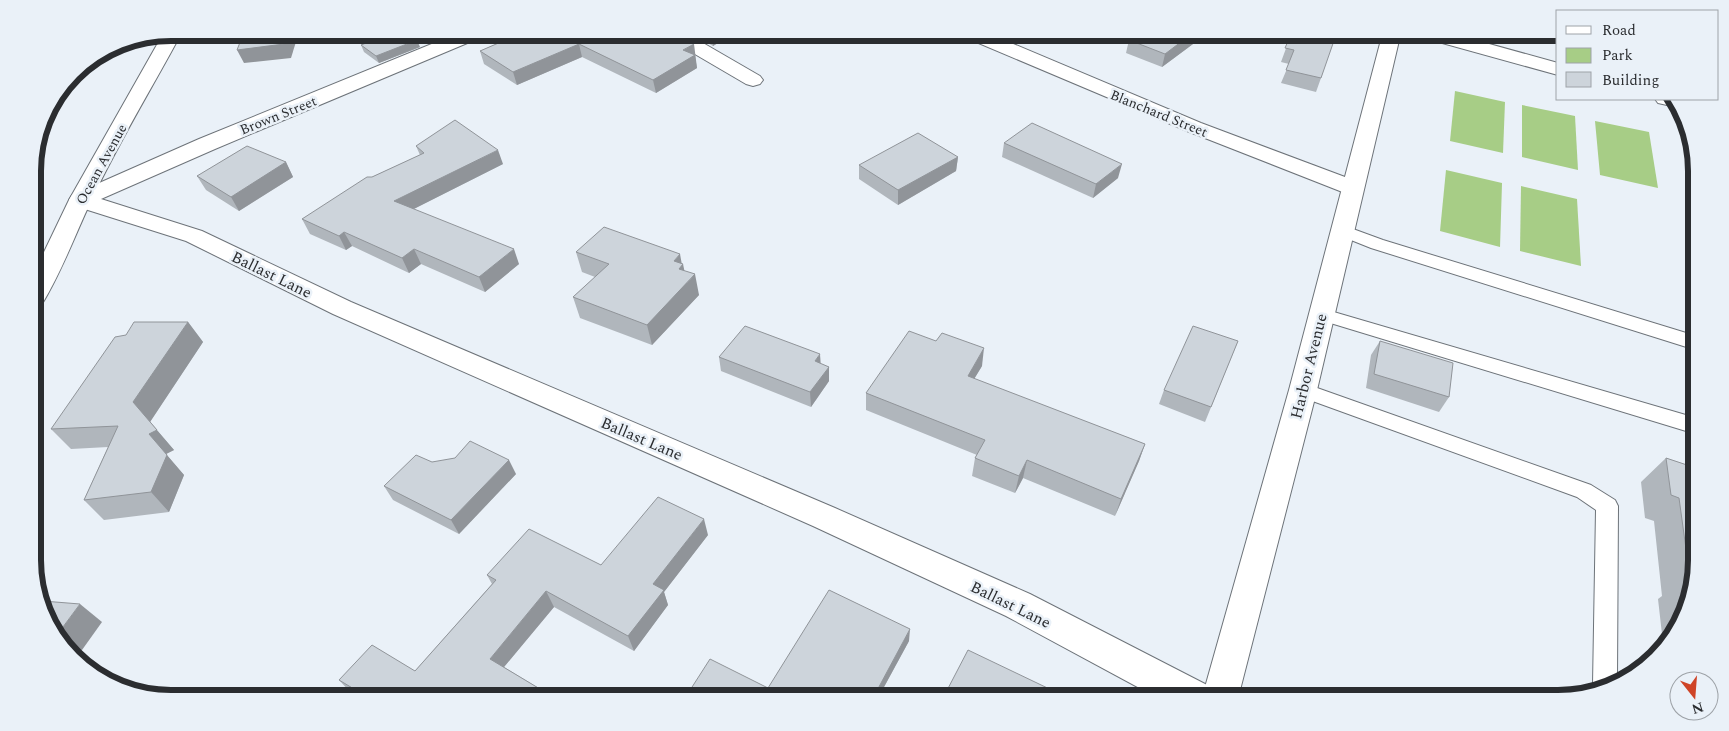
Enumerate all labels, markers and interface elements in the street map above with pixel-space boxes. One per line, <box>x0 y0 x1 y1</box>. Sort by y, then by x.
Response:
legend <box>1556 10 1719 100</box>
text: Road <box>1602 19 1636 42</box>
text: Park <box>1602 44 1633 67</box>
text: Building <box>1602 69 1659 92</box>
street label: Blanchard Street <box>1107 84 1211 143</box>
street label: Brown Street <box>237 90 320 140</box>
street label: Ocean Avenue <box>71 120 132 208</box>
street label: Ballast Lane <box>227 245 316 305</box>
street label: Harbor Avenue <box>1284 311 1334 422</box>
street label: Ballast Lane <box>597 411 686 467</box>
street label: Ballast Lane <box>966 575 1055 635</box>
north arrow <box>1669 671 1719 721</box>
text: N <box>1689 696 1706 720</box>

